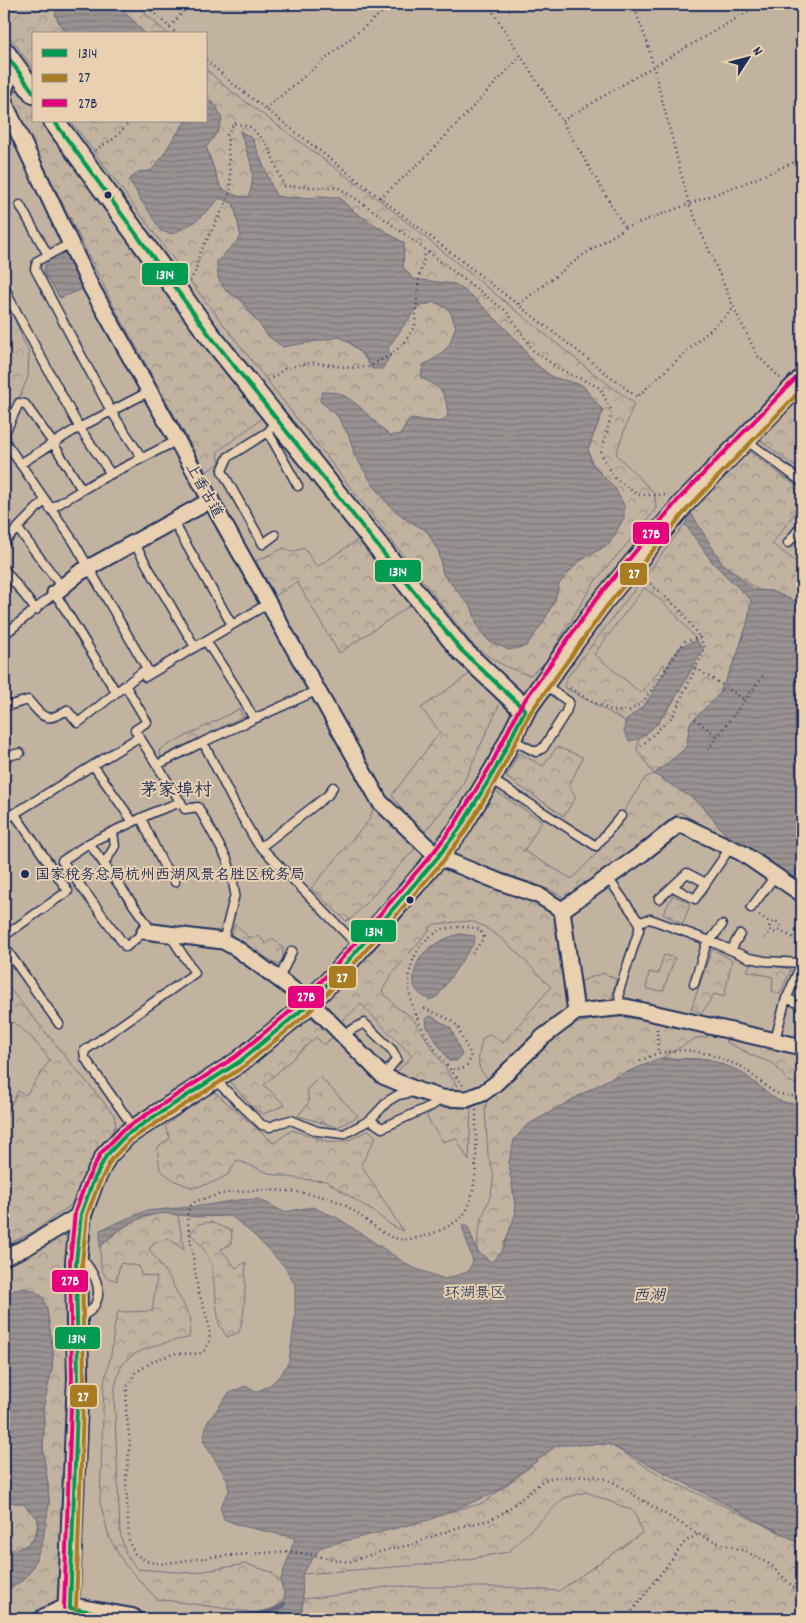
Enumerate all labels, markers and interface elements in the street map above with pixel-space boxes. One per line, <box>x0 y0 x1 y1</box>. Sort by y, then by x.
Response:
legend <box>32 32 208 122</box>
north arrow <box>724 32 774 82</box>
text: N <box>747 43 767 60</box>
text: 1314 <box>78 44 97 66</box>
text: 27 <box>78 68 91 90</box>
text: 27B <box>78 94 97 116</box>
unlabelled marker <box>103 190 113 200</box>
line badge: 1314 <box>141 262 189 286</box>
text: 1314 <box>156 266 174 286</box>
street label: 上香古道 <box>179 459 227 523</box>
line badge: 27B <box>632 521 670 545</box>
text: 27B <box>642 525 660 545</box>
line badge: 1314 <box>374 559 422 583</box>
line badge: 27 <box>619 562 648 586</box>
text: 1314 <box>389 563 407 583</box>
text: 27 <box>628 565 640 585</box>
district label: 茅家埠村 <box>140 779 212 804</box>
place label: 国家税务总局杭州西湖风景名胜区税务局 <box>35 865 305 887</box>
marker: 国家税务总局杭州西湖风景名胜区税务局 <box>19 868 31 880</box>
unlabelled marker <box>405 895 415 905</box>
line badge: 1314 <box>350 919 397 943</box>
text: 1314 <box>365 923 383 943</box>
line badge: 27 <box>328 965 357 989</box>
text: 27 <box>336 969 348 989</box>
line badge: 27B <box>287 985 325 1009</box>
text: 27B <box>297 988 315 1008</box>
line badge: 27B <box>51 1269 89 1293</box>
text: 27B <box>61 1272 79 1292</box>
park label: 环湖景区 <box>445 1283 505 1305</box>
water label: 西湖 <box>633 1285 667 1308</box>
line badge: 1314 <box>54 1326 101 1350</box>
text: 1314 <box>68 1330 86 1350</box>
line badge: 27 <box>69 1384 98 1408</box>
text: 27 <box>77 1388 89 1408</box>

